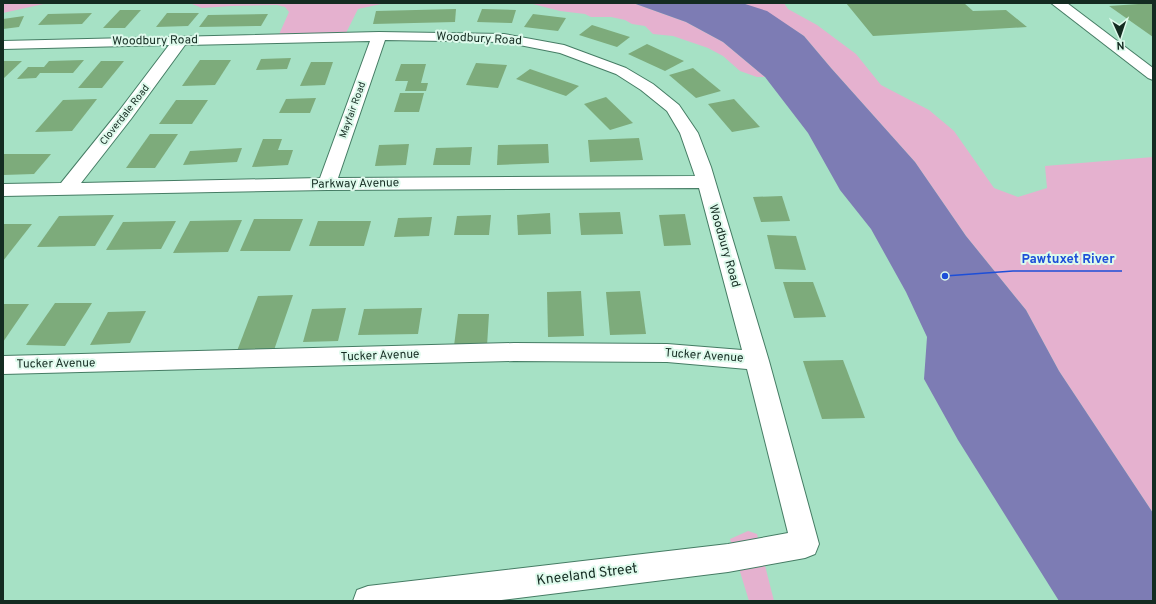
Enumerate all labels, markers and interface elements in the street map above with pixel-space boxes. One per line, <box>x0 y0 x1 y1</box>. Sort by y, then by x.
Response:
north arrow <box>1100 16 1140 56</box>
street label: Woodbury Road <box>436 29 522 49</box>
street label: Woodbury Road <box>112 32 198 50</box>
text: N <box>1116 38 1125 52</box>
street label: Mayfair Road <box>337 80 369 140</box>
street label: Cloverdale Road <box>97 82 153 148</box>
street label: Parkway Avenue <box>311 175 399 193</box>
street label: Woodbury Road <box>705 203 743 289</box>
callout: Pawtuxet River <box>1013 246 1122 271</box>
text: Pawtuxet River <box>1021 252 1115 268</box>
street label: Tucker Avenue <box>664 345 744 367</box>
street label: Tucker Avenue <box>340 347 420 365</box>
street label: Tucker Avenue <box>16 355 96 373</box>
street label: Kneeland Street <box>536 560 638 590</box>

